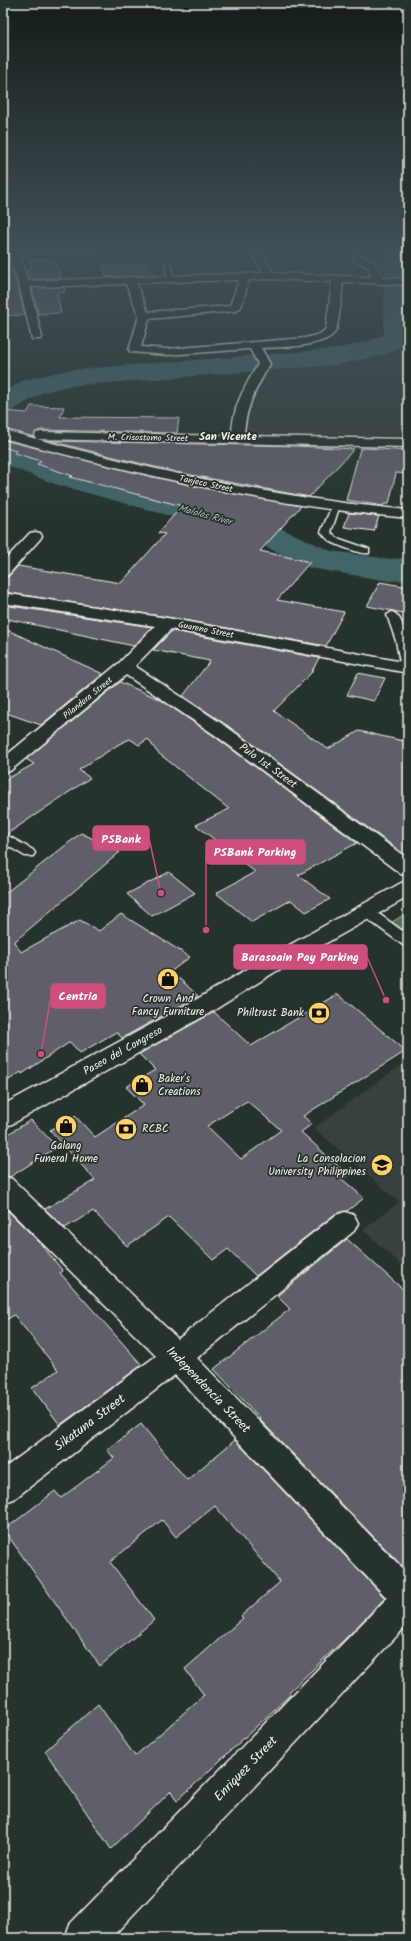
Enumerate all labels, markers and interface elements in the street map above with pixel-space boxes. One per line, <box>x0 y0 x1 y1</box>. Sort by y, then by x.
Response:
district label: San Vicente <box>199 428 258 446</box>
street label: M. Crisostomo Street <box>108 430 189 446</box>
street label: Tanjeco Street <box>178 471 235 497</box>
water label: Malolos River <box>176 500 236 531</box>
street label: Guareno Street <box>177 617 236 643</box>
street label: Pilandora Street <box>60 673 117 723</box>
street label: Pulo 1st Street <box>235 739 301 794</box>
callout: PSBank <box>93 826 149 850</box>
text: PSBank <box>101 830 142 849</box>
callout: PSBank Parking <box>206 840 305 864</box>
text: PSBank Parking <box>214 843 296 862</box>
callout: Barasoain Pay Parking <box>234 945 367 969</box>
text: Barasoain Pay Parking <box>241 948 359 967</box>
shop icon: Crown And Fancy Furniture <box>155 966 181 992</box>
callout: Centria <box>51 984 105 1008</box>
text: Centria <box>59 987 97 1006</box>
place label: Crown And Fancy Furniture <box>132 990 204 1021</box>
bank icon: Philtrust Bank <box>306 1000 332 1026</box>
place label: Philtrust Bank <box>237 1004 305 1022</box>
street label: Paseo del Congreso <box>80 1022 166 1080</box>
place label: Baker's Creations <box>158 1070 201 1101</box>
shop icon: Baker's Creations <box>129 1072 155 1098</box>
shop icon: Galang Funeral Home <box>53 1113 79 1139</box>
bank icon: RCBC <box>113 1116 139 1142</box>
place label: RCBC <box>142 1120 169 1138</box>
place label: Galang Funeral Home <box>34 1137 98 1168</box>
place label: La Consolacion University Philippines <box>268 1150 366 1181</box>
school or university icon: La Consolacion University Philippines <box>369 1152 395 1178</box>
street label: Independencia Street <box>161 1341 256 1439</box>
street label: Sikatuna Street <box>50 1389 131 1457</box>
street label: Enriquez Street <box>209 1731 283 1807</box>

